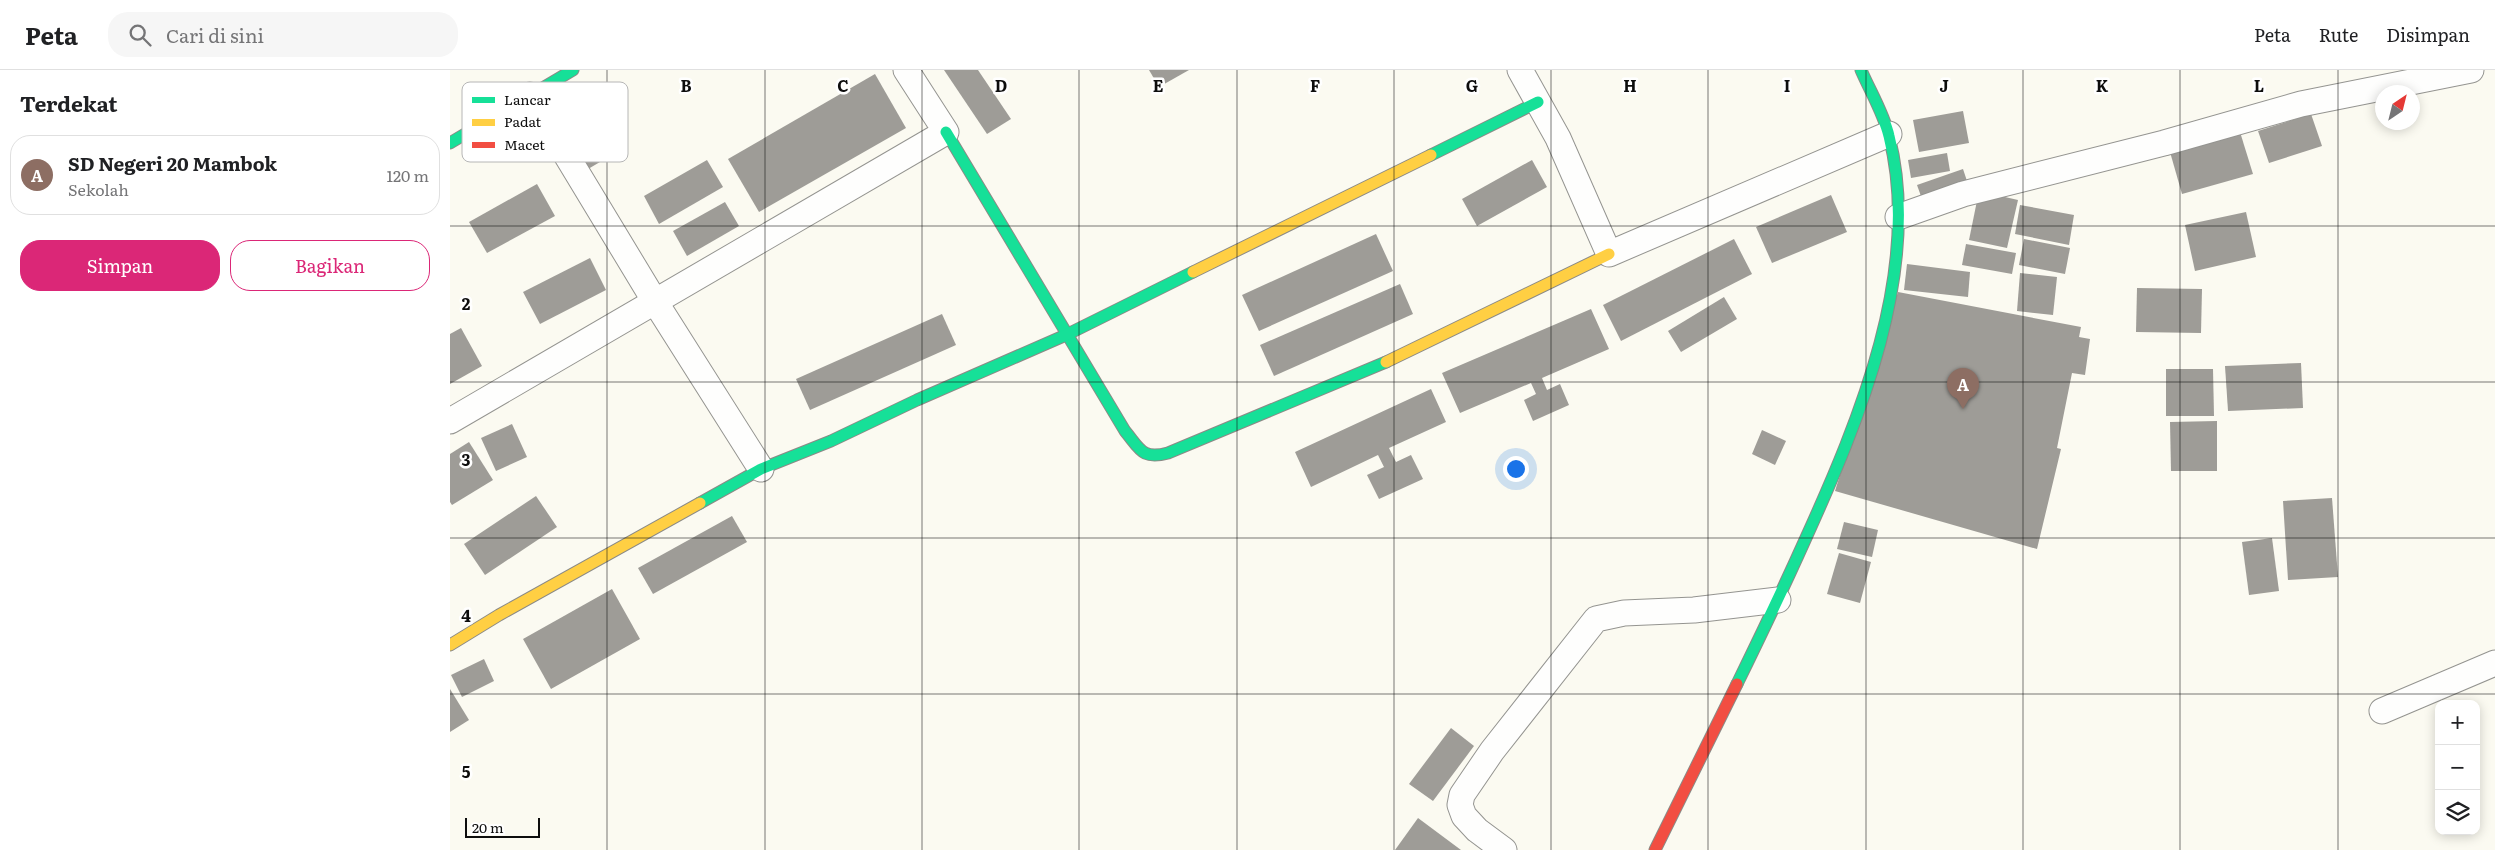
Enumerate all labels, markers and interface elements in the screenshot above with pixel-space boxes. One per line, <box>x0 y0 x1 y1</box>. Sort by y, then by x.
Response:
search box <box>108 12 458 57</box>
text: Peta <box>25 17 78 52</box>
icon: search <box>126 21 154 49</box>
text: Cari di sini <box>166 21 264 49</box>
text: Peta <box>2254 21 2291 48</box>
text: Rute <box>2319 21 2358 48</box>
text: Disimpan <box>2386 21 2470 48</box>
text: B <box>680 73 692 97</box>
text: C <box>837 73 849 97</box>
text: D <box>995 73 1007 97</box>
text: E <box>1153 73 1164 97</box>
text: F <box>1310 73 1320 97</box>
text: G <box>1466 73 1478 97</box>
text: H <box>1623 73 1637 97</box>
text: I <box>1784 73 1790 97</box>
text: J <box>1939 73 1949 97</box>
text: K <box>2096 73 2109 97</box>
text: L <box>2254 73 2264 97</box>
legend <box>462 82 628 162</box>
north arrow <box>2375 85 2420 130</box>
text: Terdekat <box>20 87 118 118</box>
text: Lancar <box>504 89 551 109</box>
text: Padat <box>504 111 542 131</box>
text: Macet <box>504 134 545 154</box>
text: SD Negeri 20 Mambok <box>68 149 277 177</box>
text: A <box>31 163 43 187</box>
text: 120 m <box>386 163 429 187</box>
text: Sekolah <box>68 177 129 201</box>
button: Simpan <box>20 240 220 291</box>
button: Bagikan <box>230 240 430 291</box>
text: 2 <box>462 291 471 315</box>
pin: A <box>1947 368 1979 409</box>
text: 3 <box>462 447 471 471</box>
your location <box>1503 456 1529 482</box>
text: 4 <box>461 603 471 627</box>
map controls <box>2435 700 2480 835</box>
button: + <box>2435 700 2480 745</box>
button: − <box>2435 745 2480 790</box>
text: 5 <box>462 759 471 783</box>
button: layers <box>2435 790 2480 835</box>
scale bar <box>465 815 540 838</box>
text: 20 m <box>472 817 504 837</box>

